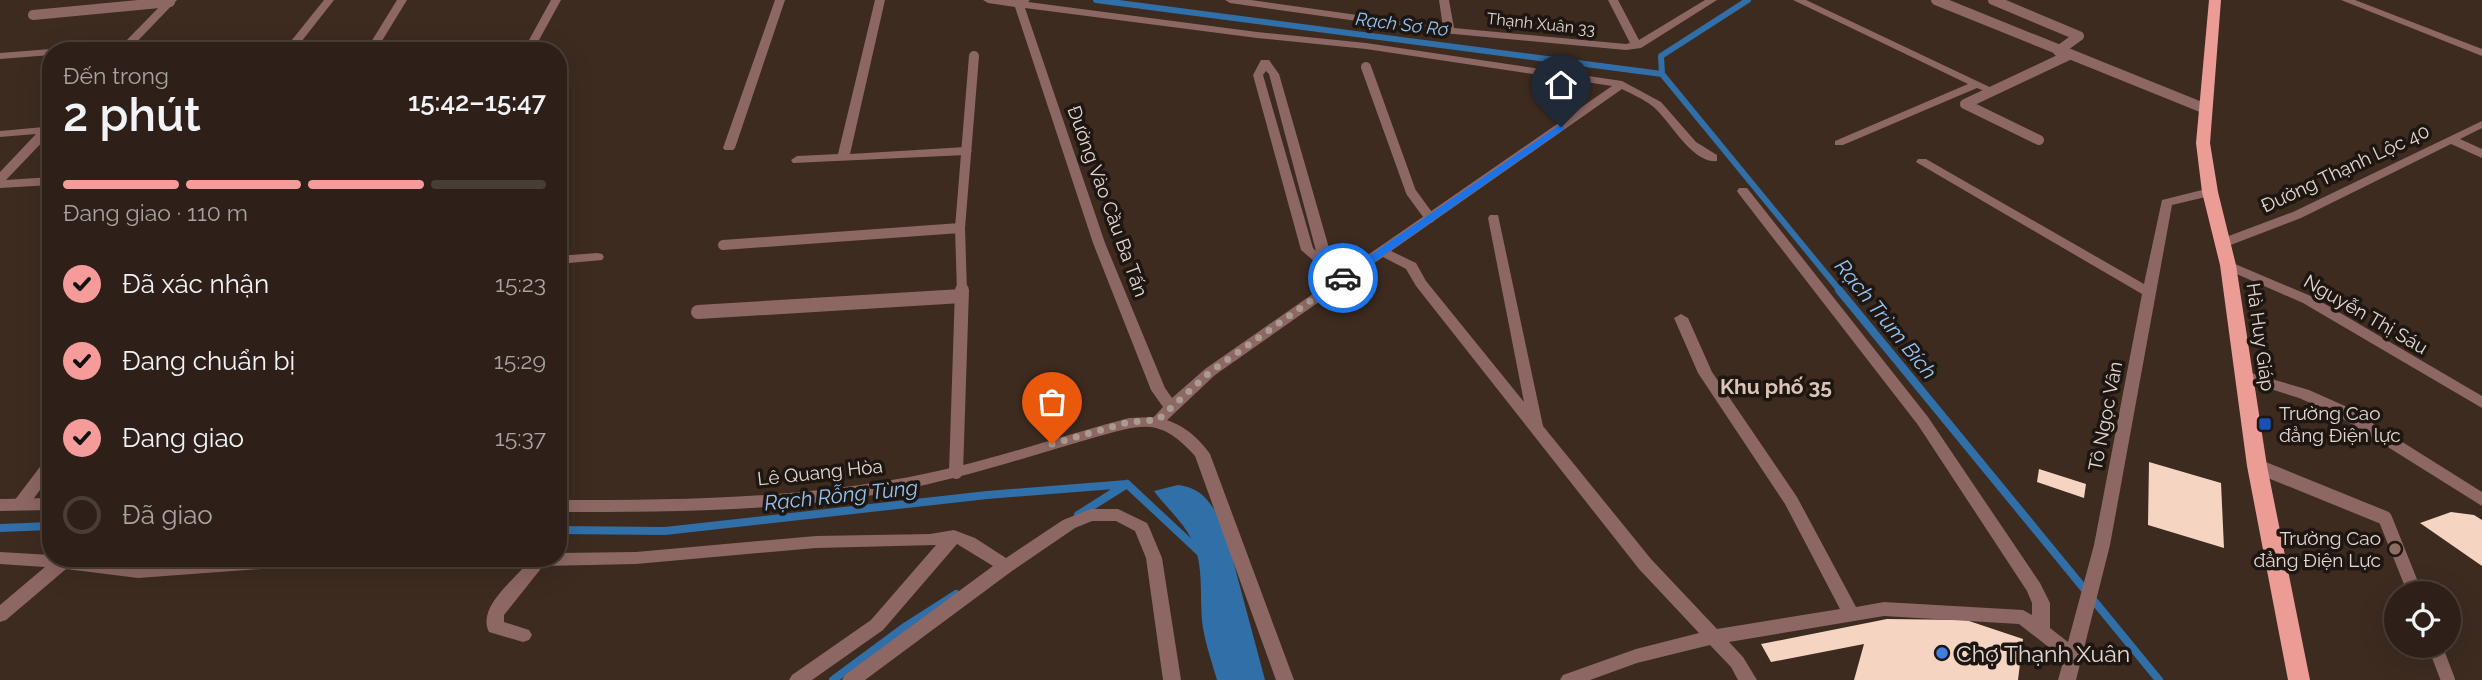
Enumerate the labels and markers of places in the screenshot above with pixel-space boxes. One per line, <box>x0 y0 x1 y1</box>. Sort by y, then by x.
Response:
pin <box>1531 55 1591 127</box>
pin <box>1022 372 1082 444</box>
place label: Trường Cao đẳng Điện lực <box>2279 402 2401 446</box>
marker: Trường Cao đẳng Điện lực <box>2257 416 2273 432</box>
place label: Trường Cao đẳng Điện Lực <box>2253 527 2381 571</box>
marker: Trường Cao đẳng Điện Lực <box>2387 541 2403 557</box>
place label: Chợ Thạnh Xuân <box>1956 640 2130 667</box>
marker: Chợ Thạnh Xuân <box>1934 645 1950 661</box>

